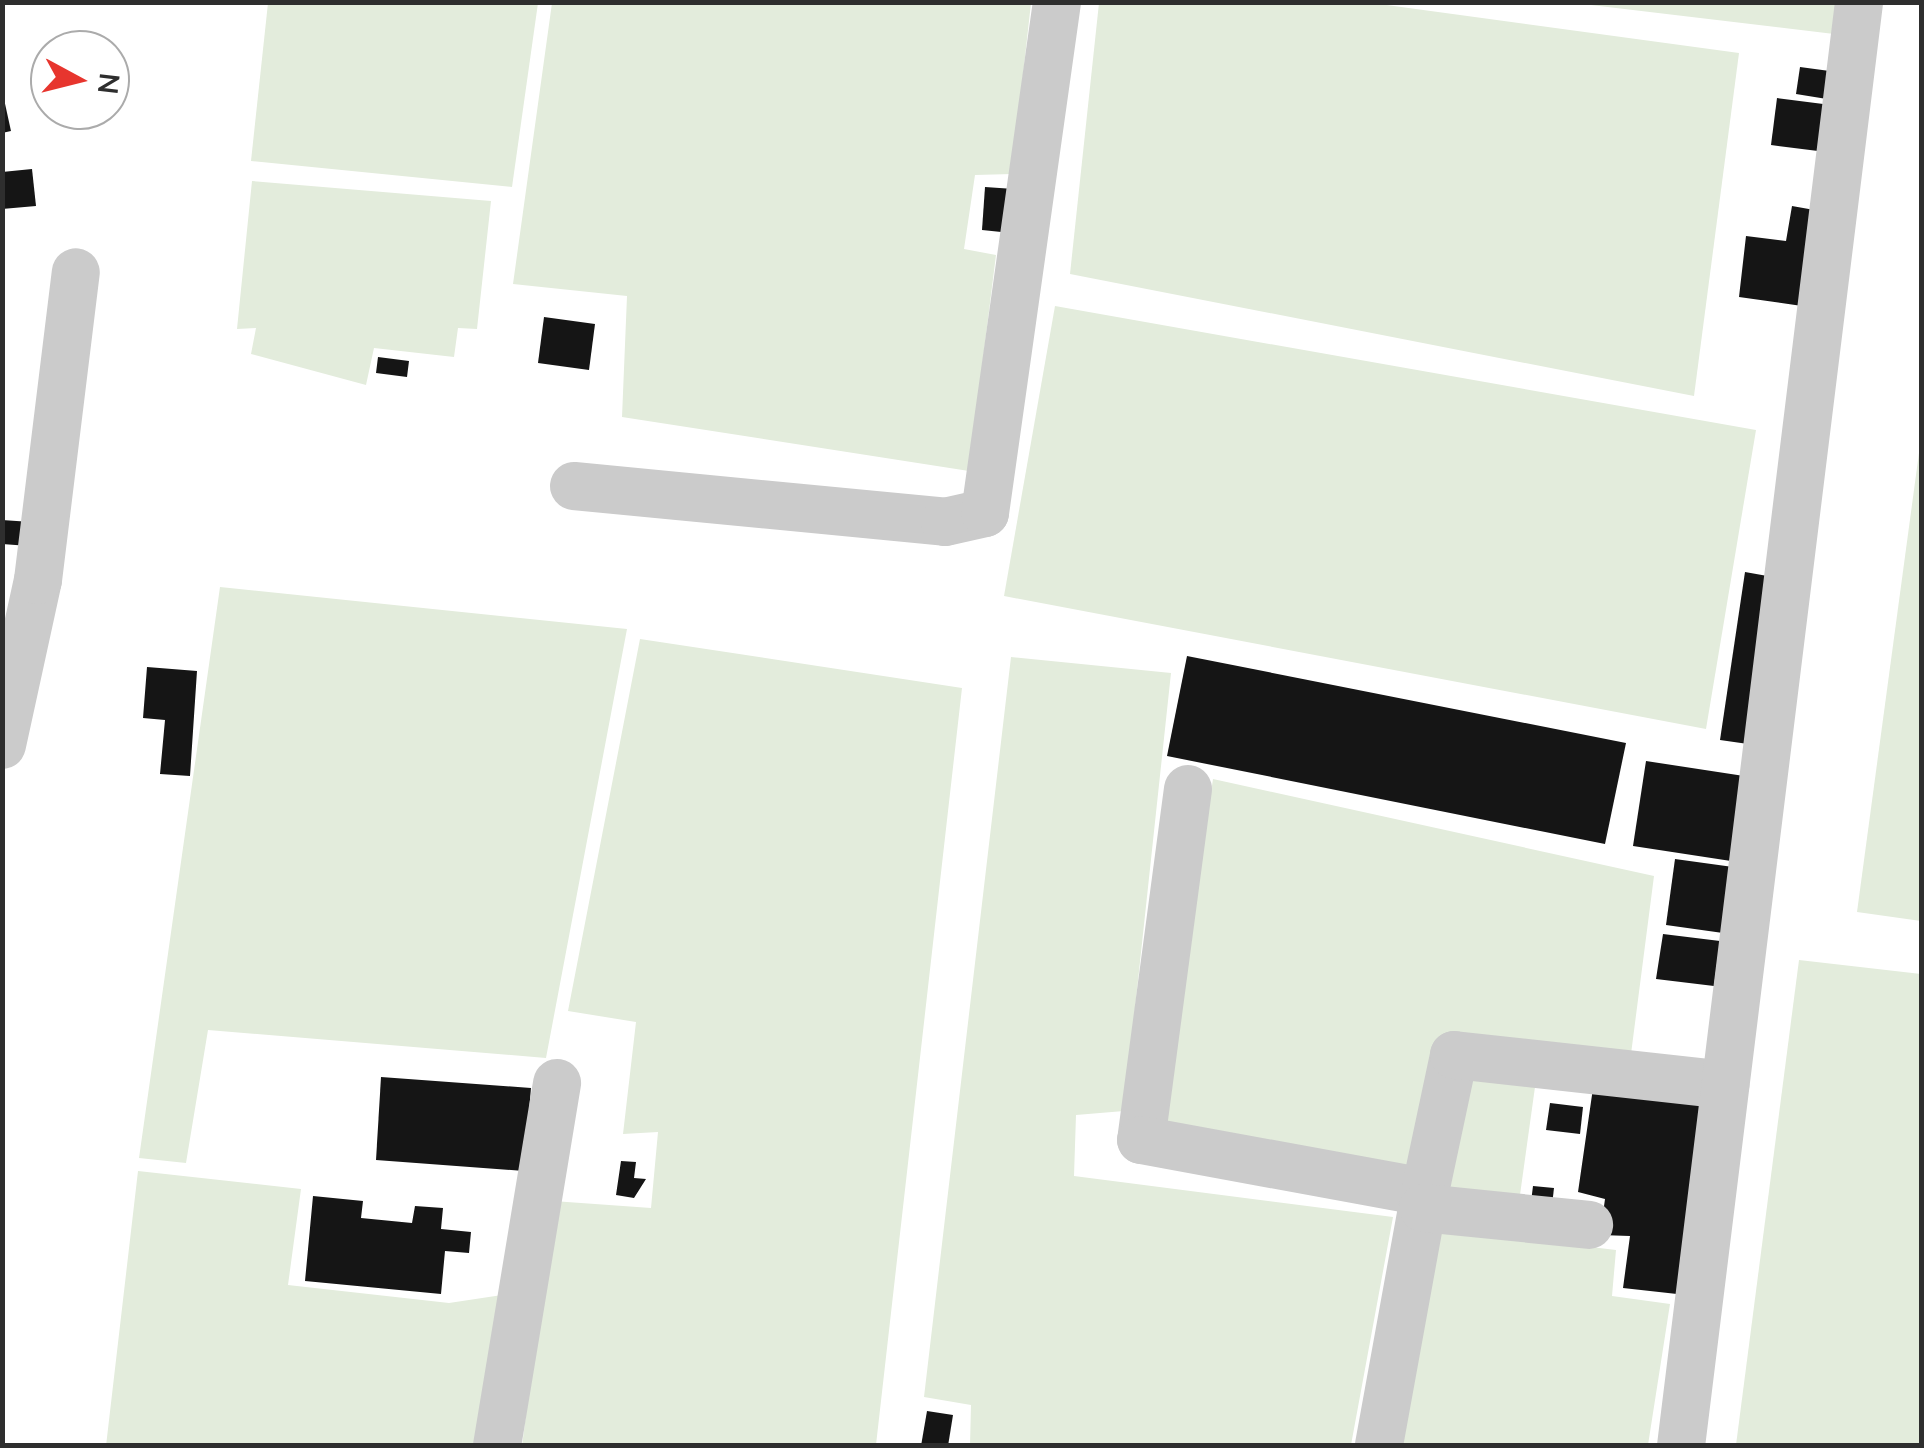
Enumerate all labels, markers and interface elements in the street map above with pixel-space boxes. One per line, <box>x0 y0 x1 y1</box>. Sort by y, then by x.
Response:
north arrow <box>30 30 130 130</box>
text: N <box>88 71 128 96</box>

